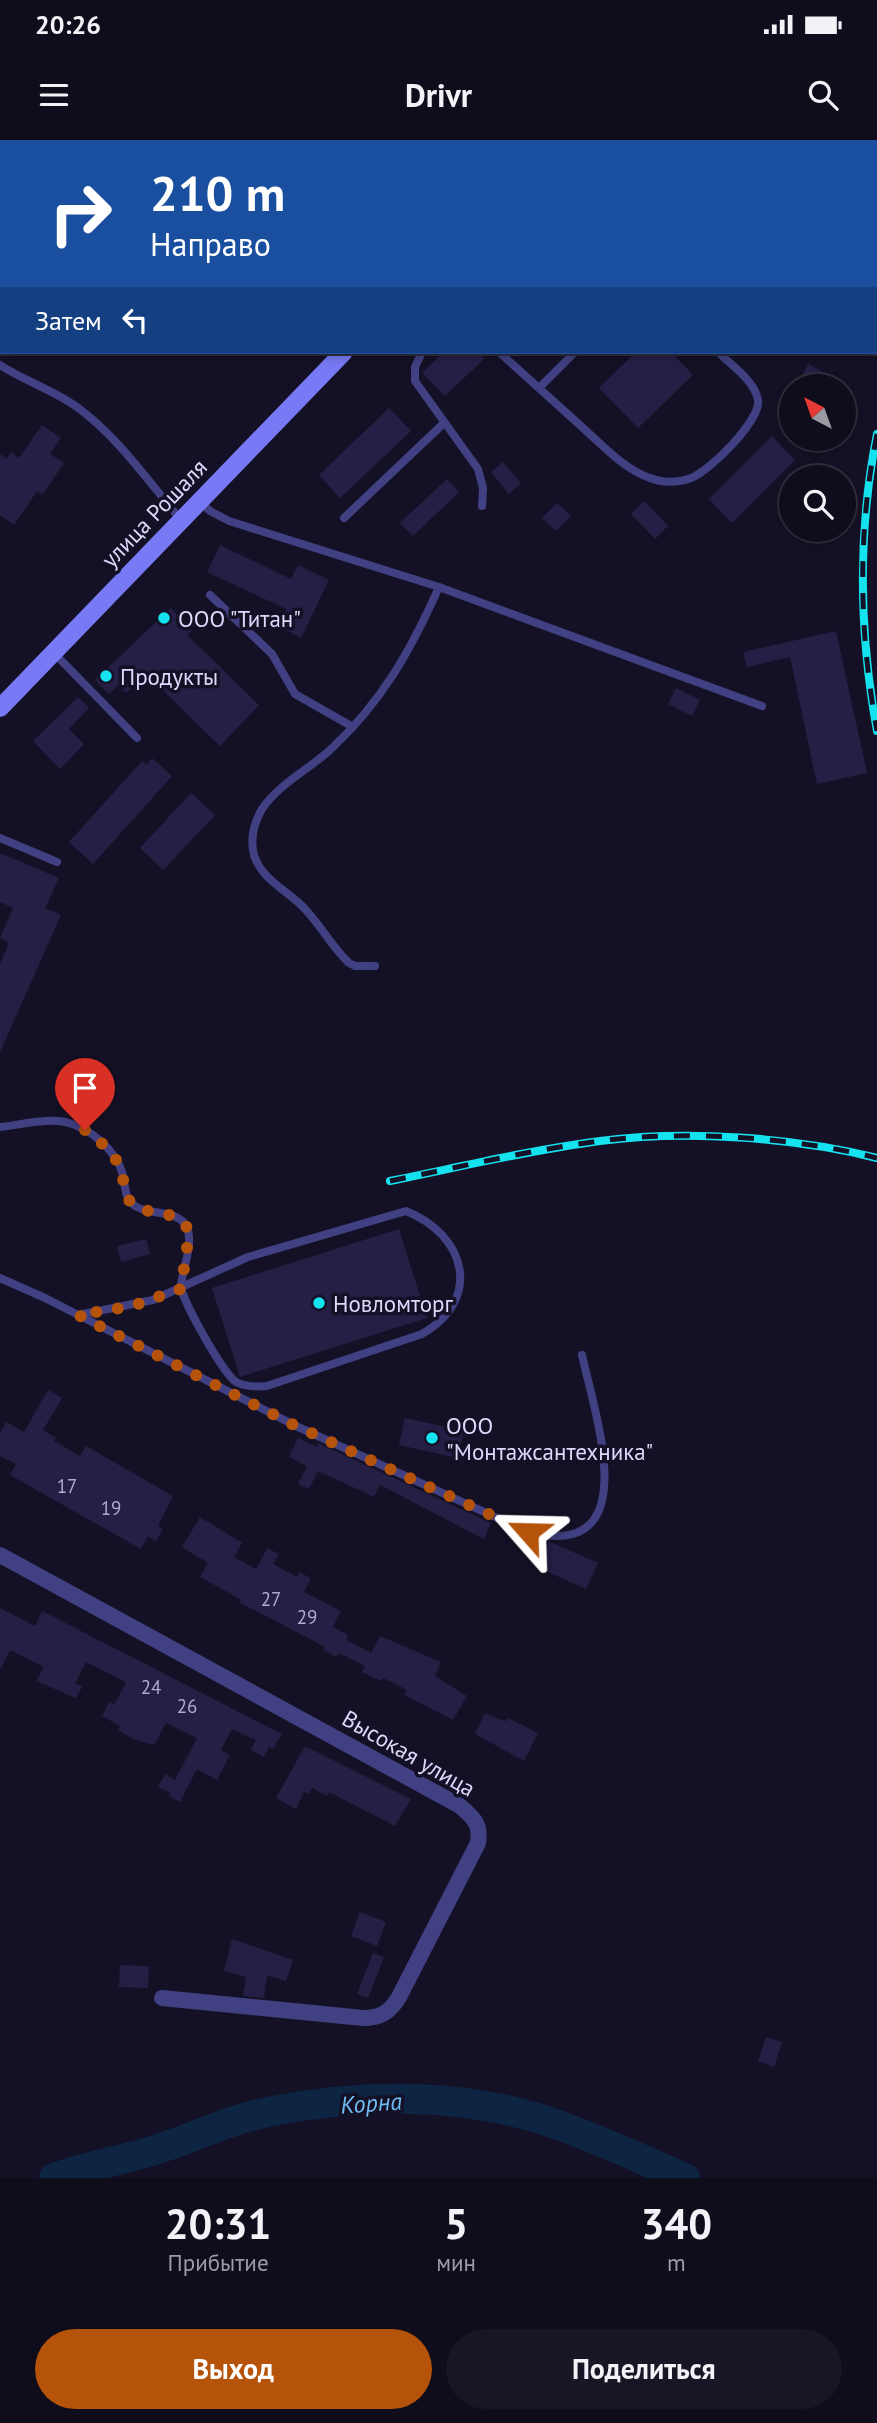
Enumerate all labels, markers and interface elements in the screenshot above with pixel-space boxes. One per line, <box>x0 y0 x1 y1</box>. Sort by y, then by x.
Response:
text: 20:26 <box>35 8 101 41</box>
text: Drivr <box>405 74 472 116</box>
icon: menu <box>35 76 73 114</box>
icon: search <box>804 76 842 114</box>
text: 210 m <box>150 161 285 225</box>
icon: right <box>35 168 126 259</box>
text: Направо <box>150 223 271 265</box>
icon: left <box>116 301 154 339</box>
text: Затем <box>35 304 102 337</box>
north arrow <box>779 374 856 452</box>
map controls <box>779 374 856 542</box>
street label: улица Рошаля <box>95 453 213 573</box>
button: search <box>779 465 856 542</box>
place label: ООО "Титан" <box>178 604 301 633</box>
marker: ООО "Титан" <box>156 610 172 626</box>
place label: Продукты <box>120 662 218 691</box>
marker: Продукты <box>98 668 114 684</box>
pin <box>55 1058 115 1130</box>
icon: arrive <box>66 1069 104 1107</box>
place label: Новломторг <box>333 1289 454 1318</box>
marker: Новломторг <box>311 1295 327 1311</box>
place label: ООО "Монтажсантехника" <box>446 1411 653 1466</box>
marker: ООО "Монтажсантехника" <box>424 1430 440 1446</box>
house number: 17 <box>57 1474 77 1498</box>
position arrow <box>491 1495 565 1569</box>
house number: 19 <box>101 1496 121 1520</box>
house number: 27 <box>261 1587 281 1611</box>
house number: 29 <box>297 1605 317 1629</box>
house number: 24 <box>141 1675 161 1699</box>
house number: 26 <box>177 1694 197 1718</box>
street label: Высокая улица <box>337 1703 481 1803</box>
water label: Корна <box>339 2085 403 2121</box>
text: 20:31 <box>165 2196 271 2251</box>
text: 5 <box>444 2196 468 2251</box>
text: 340 <box>641 2196 712 2251</box>
text: Прибытие <box>168 2248 269 2277</box>
text: мин <box>436 2248 476 2277</box>
text: m <box>667 2248 686 2277</box>
button: Выход <box>35 2329 432 2409</box>
button: Поделиться <box>446 2329 842 2409</box>

